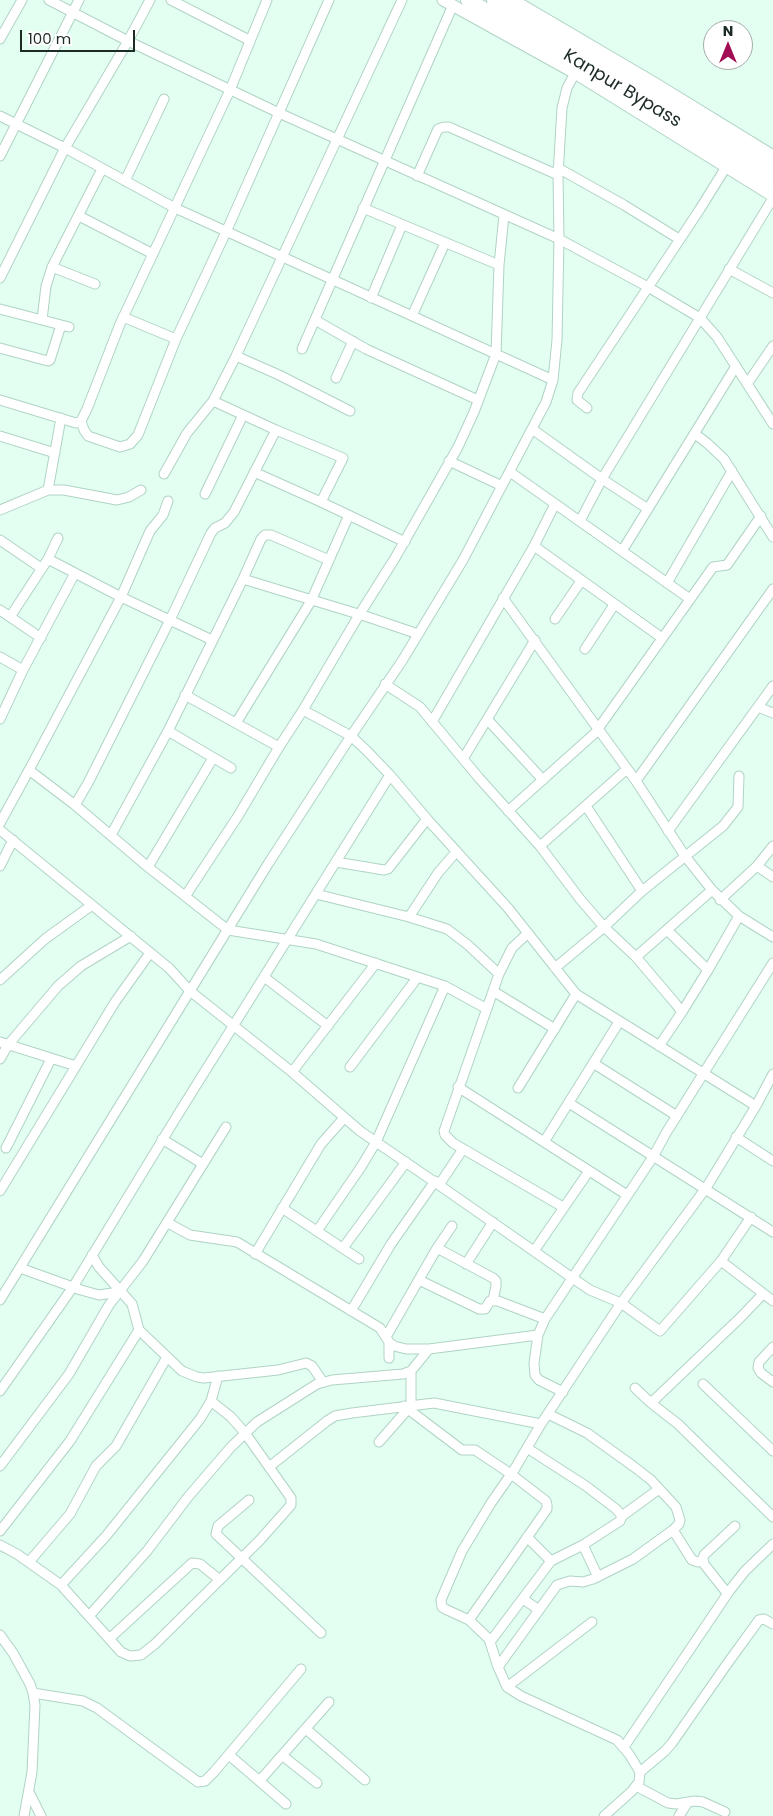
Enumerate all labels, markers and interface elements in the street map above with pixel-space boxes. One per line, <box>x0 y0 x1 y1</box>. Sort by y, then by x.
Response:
scale bar <box>22 20 138 52</box>
north arrow <box>703 20 753 70</box>
text: N <box>723 21 733 41</box>
text: 100 m <box>28 28 71 49</box>
street label: Kanpur Bypass <box>559 45 685 133</box>

